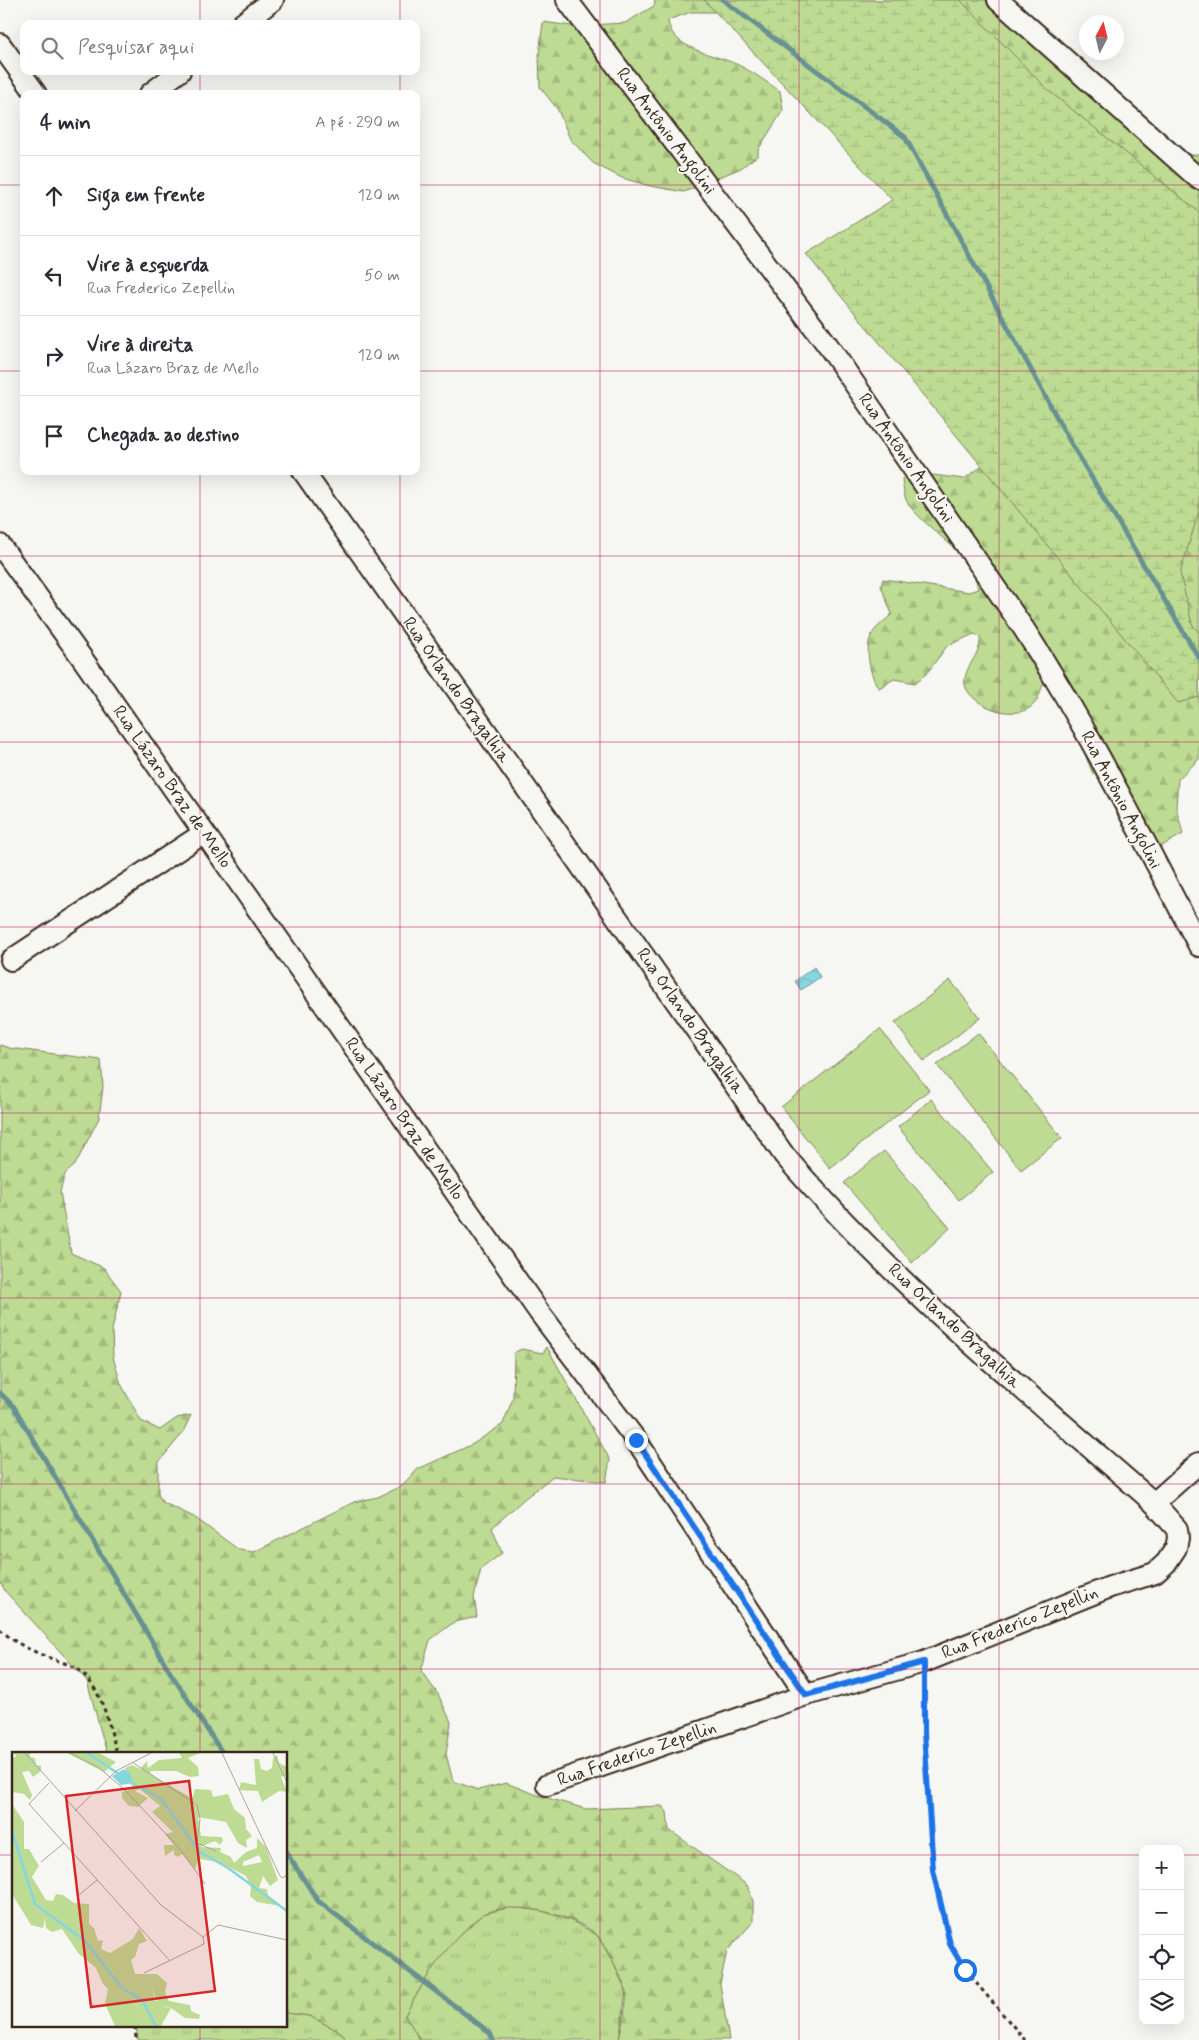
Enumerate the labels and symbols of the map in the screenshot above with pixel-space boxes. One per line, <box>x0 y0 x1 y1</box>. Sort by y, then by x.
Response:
north arrow <box>1079 15 1124 60</box>
street label: Rua Antônio Angolini <box>609 63 722 201</box>
street label: Rua Antônio Angolini <box>851 388 960 529</box>
street label: Rua Orlando Bragalhia <box>396 612 516 768</box>
street label: Rua Lázaro Braz de Mello <box>107 701 237 873</box>
street label: Rua Antônio Angolini <box>1073 727 1168 874</box>
street label: Rua Orlando Bragalhia <box>630 943 750 1099</box>
street label: Rua Lázaro Braz de Mello <box>339 1033 469 1205</box>
street label: Rua Orlando Bragalhia <box>882 1258 1026 1394</box>
route end <box>625 1429 648 1452</box>
street label: Rua Frederico Zepellin <box>938 1581 1102 1665</box>
street label: Rua Frederico Zepellin <box>554 1716 720 1792</box>
inset map <box>12 1752 288 2028</box>
route start <box>954 1959 977 1982</box>

